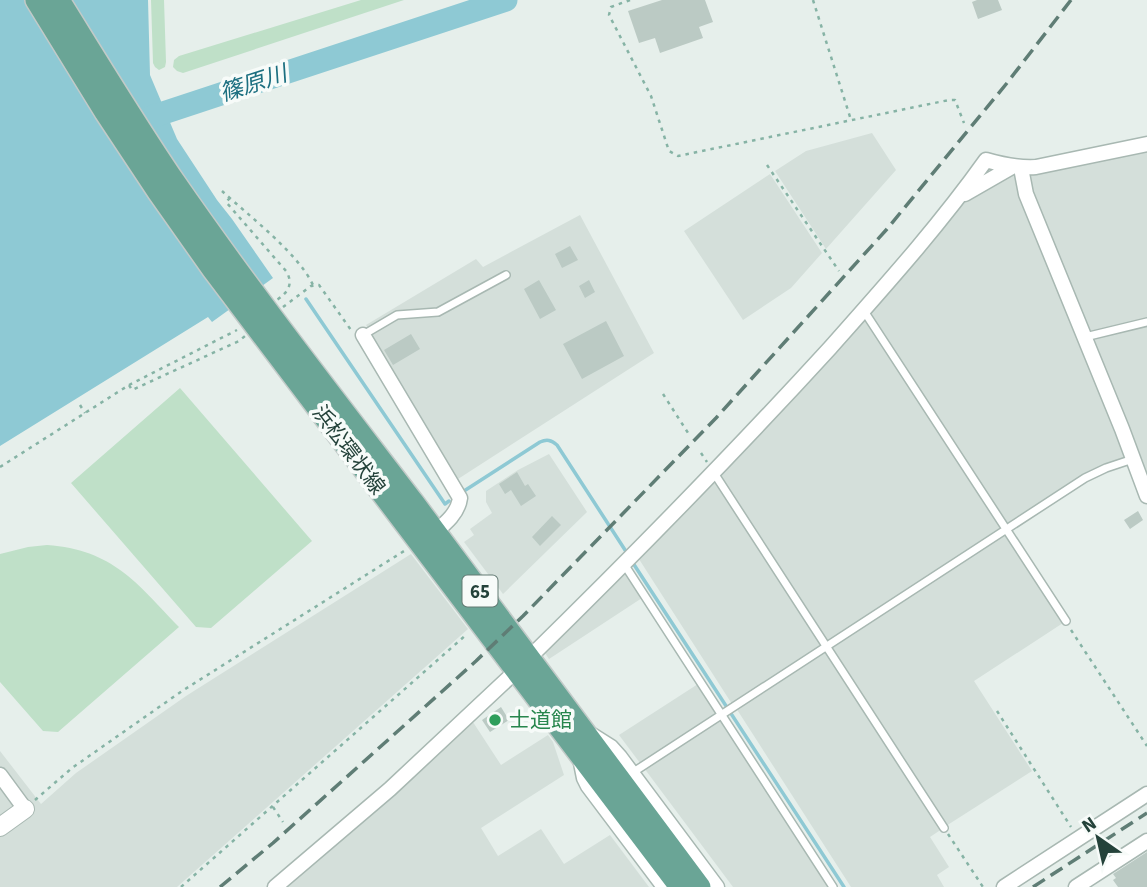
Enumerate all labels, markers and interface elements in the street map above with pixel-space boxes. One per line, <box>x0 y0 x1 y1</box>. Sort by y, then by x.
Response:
water label: 篠原川 <box>215 56 294 110</box>
street label: 浜松環状線 <box>305 399 393 501</box>
road number: 65 <box>462 576 498 606</box>
place label: 士道館 <box>509 705 572 735</box>
marker: 士道館 <box>487 712 503 728</box>
north arrow <box>1063 803 1133 873</box>
text: N <box>1077 810 1102 840</box>

